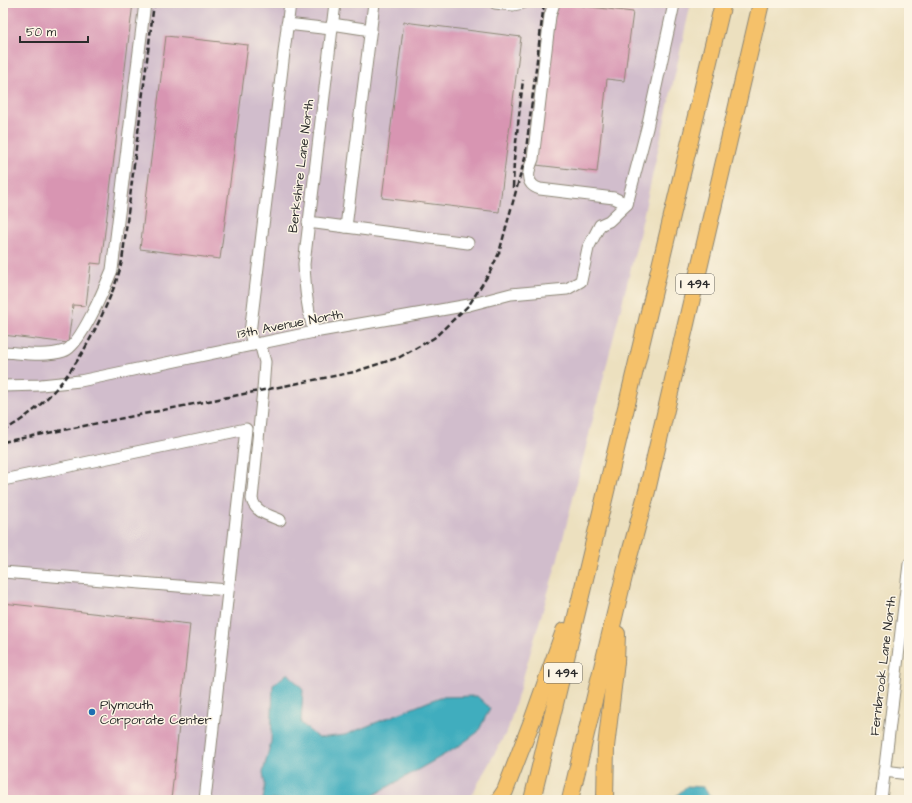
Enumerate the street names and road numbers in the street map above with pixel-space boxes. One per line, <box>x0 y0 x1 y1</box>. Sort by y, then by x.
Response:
street label: Berkshire Lane North <box>284 98 318 234</box>
road number: I 494 <box>676 274 714 294</box>
street label: 13th Avenue North <box>236 305 345 343</box>
street label: Fernbrook Lane North <box>865 595 901 737</box>
road number: I 494 <box>544 663 582 683</box>

